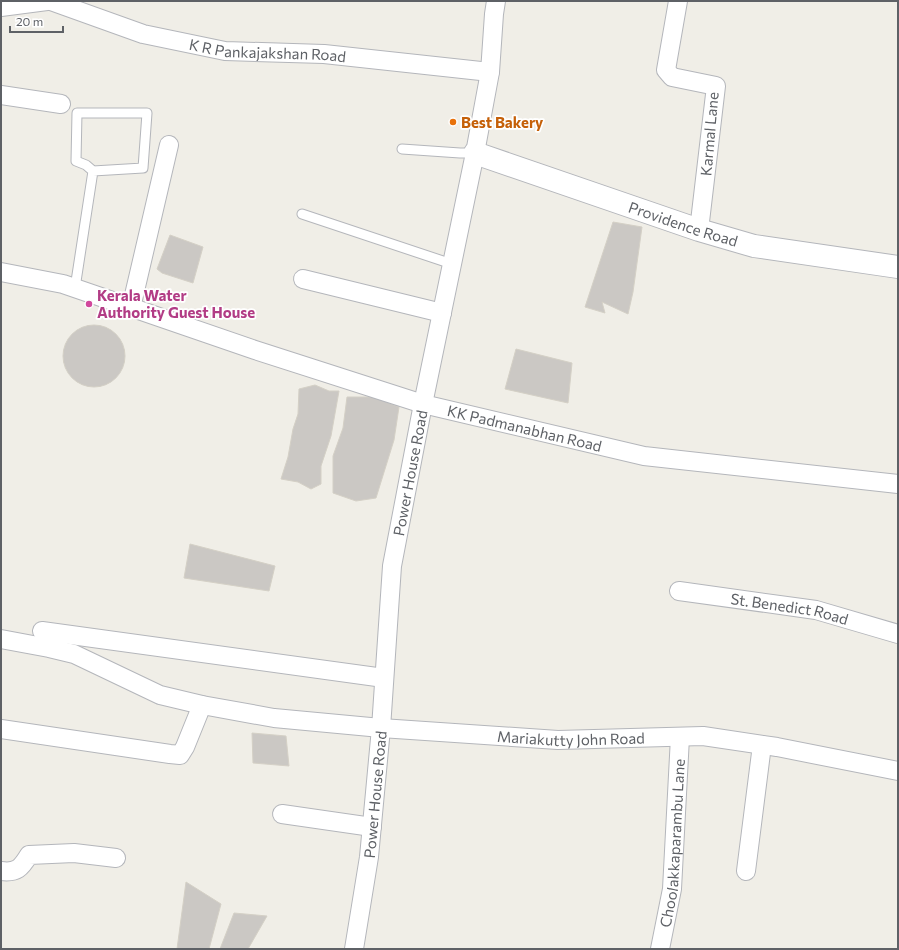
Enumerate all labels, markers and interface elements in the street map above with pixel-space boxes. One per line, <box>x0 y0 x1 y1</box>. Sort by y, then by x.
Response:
scale bar <box>10 8 63 34</box>
text: 20 m <box>16 14 43 28</box>
street label: K R Pankajakshan Road <box>188 35 347 65</box>
street label: Karmal Lane <box>696 91 722 177</box>
place label: Best Bakery <box>461 113 544 131</box>
marker: Best Bakery <box>448 117 458 127</box>
street label: Providence Road <box>626 197 740 250</box>
place label: Kerala Water Authority Guest House <box>97 286 255 321</box>
marker: Kerala Water Authority Guest House <box>84 299 94 309</box>
street label: KK Padmanabhan Road <box>445 401 604 455</box>
street label: Power House Road <box>389 408 431 537</box>
street label: St. Benedict Road <box>730 589 851 628</box>
street label: Mariakutty John Road <box>497 727 645 749</box>
street label: Power House Road <box>360 730 390 859</box>
street label: Choolakkaparambu Lane <box>656 758 688 929</box>

